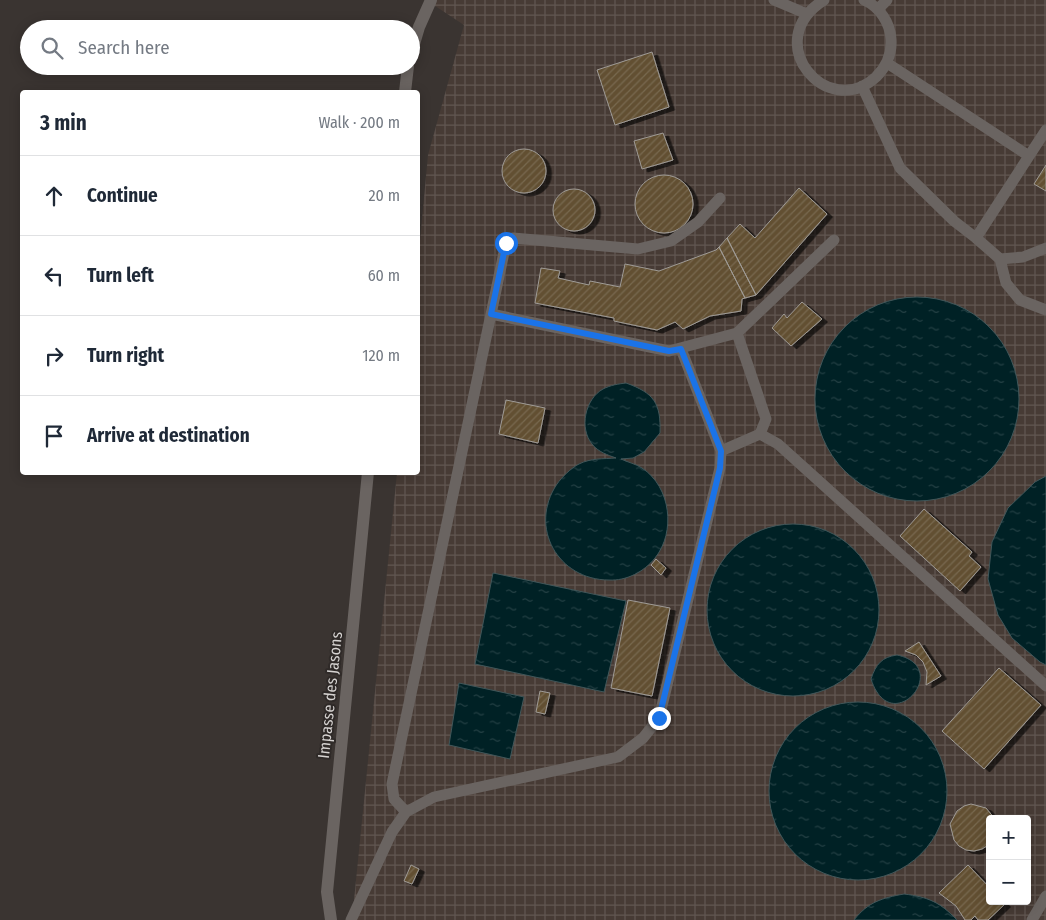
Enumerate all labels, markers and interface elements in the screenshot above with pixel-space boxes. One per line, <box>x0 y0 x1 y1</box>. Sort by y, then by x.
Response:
search box <box>20 20 420 75</box>
icon: search <box>38 34 66 62</box>
text: Search here <box>78 36 170 59</box>
text: 3 min <box>40 110 87 136</box>
text: Walk · 200 m <box>318 113 400 132</box>
icon: ahead <box>40 182 68 210</box>
text: Continue <box>87 184 158 207</box>
text: 20 m <box>369 186 400 205</box>
route start <box>495 232 518 255</box>
icon: left <box>40 262 68 290</box>
text: Turn left <box>87 264 154 287</box>
text: 60 m <box>368 266 400 285</box>
icon: right <box>40 342 68 370</box>
text: Turn right <box>87 344 164 367</box>
text: 120 m <box>362 346 400 365</box>
icon: arrive <box>40 422 68 450</box>
text: Arrive at destination <box>87 424 250 447</box>
street label: Impasse des Jasons <box>314 630 346 759</box>
route end <box>648 707 671 730</box>
map controls <box>986 815 1031 905</box>
button: + <box>986 815 1031 860</box>
button: − <box>986 860 1031 905</box>

